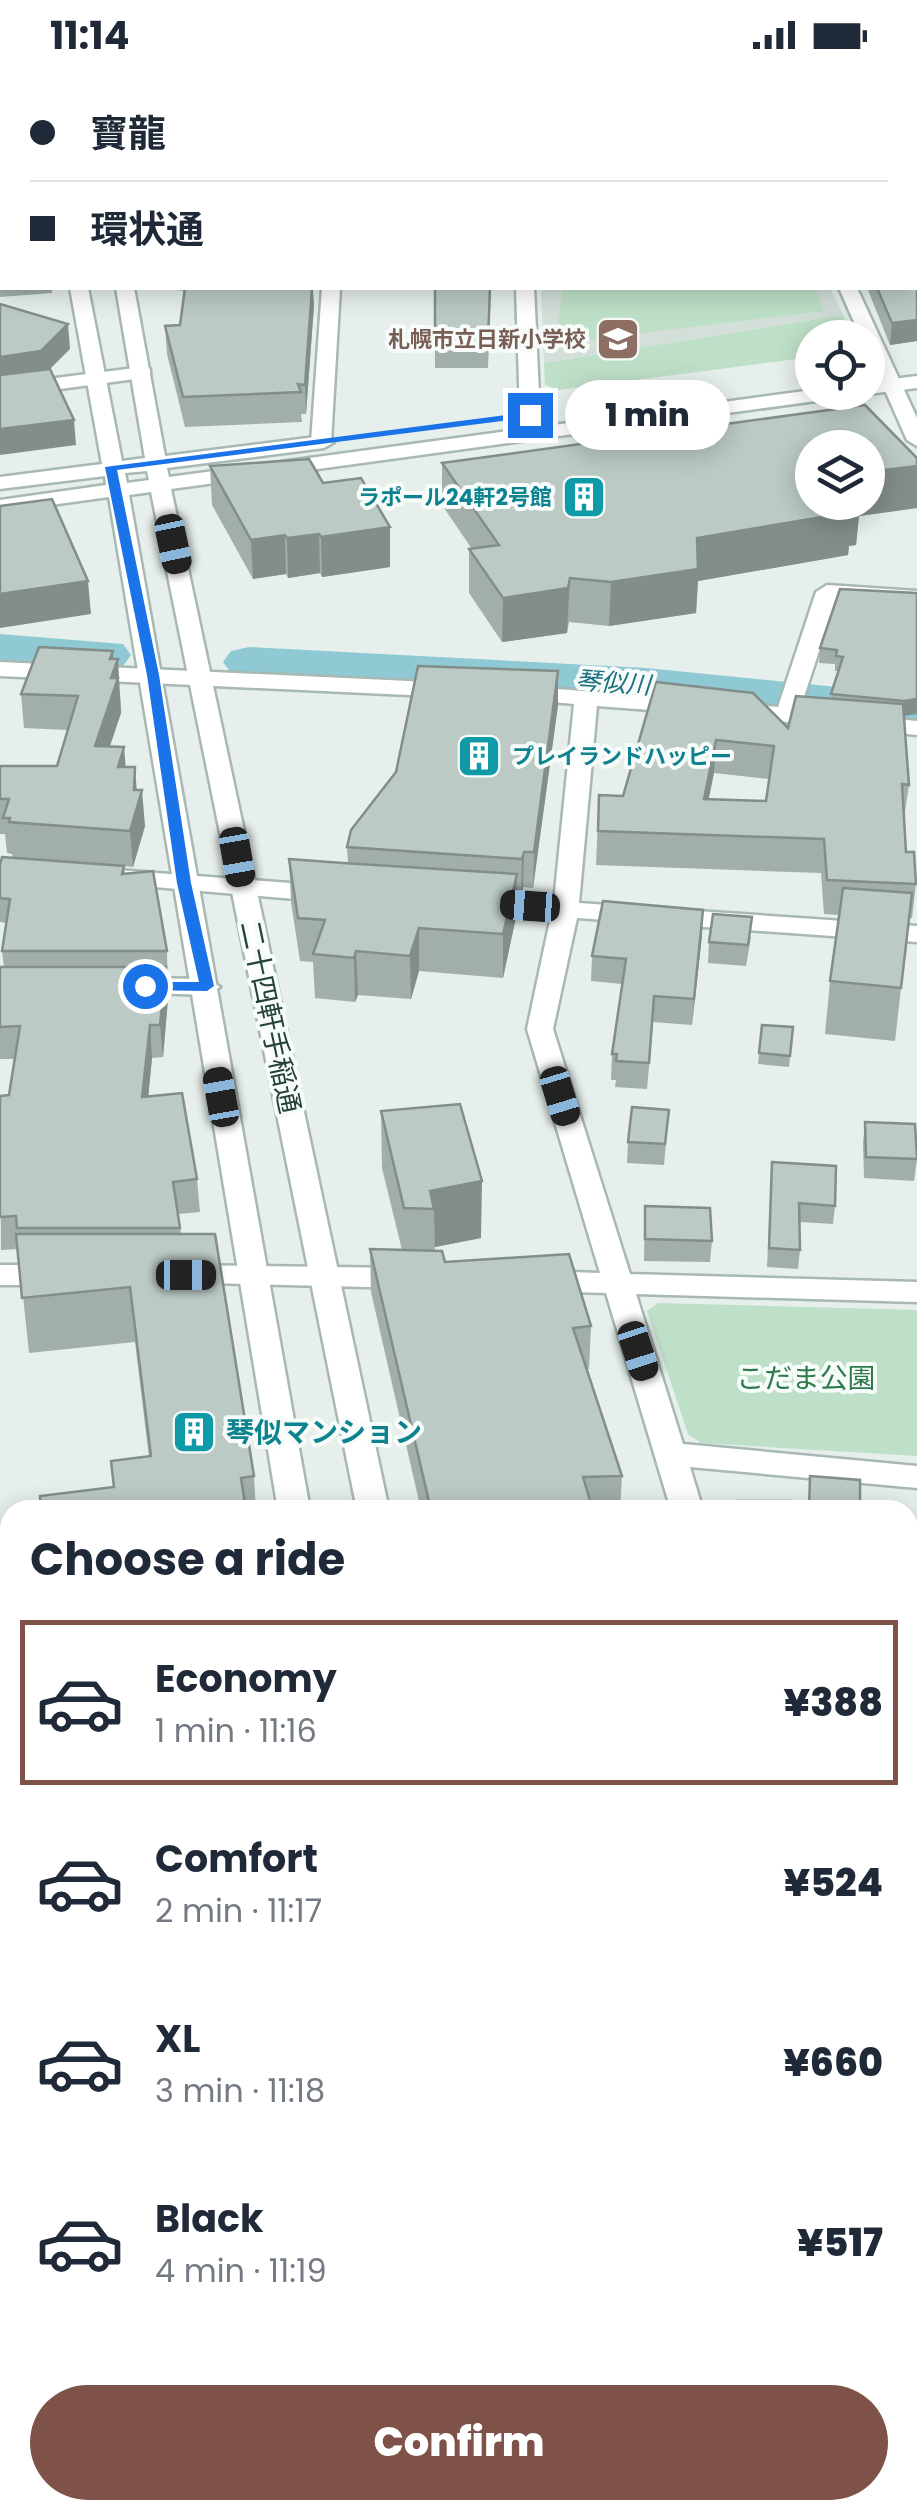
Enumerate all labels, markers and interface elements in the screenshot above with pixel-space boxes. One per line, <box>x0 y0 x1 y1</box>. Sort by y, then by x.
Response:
text: 11:14 <box>50 9 129 62</box>
text: 寶龍 <box>90 107 166 160</box>
text: 環状通 <box>90 203 204 256</box>
school or university icon: 札幌市立日新小学校 <box>595 316 641 362</box>
map controls <box>795 320 885 520</box>
button: locate <box>795 320 885 410</box>
place label: 札幌市立日新小学校 <box>388 324 586 355</box>
callout: 1 min <box>565 380 730 450</box>
text: 1 min <box>605 392 690 437</box>
route end <box>508 393 553 438</box>
button: layers <box>795 430 885 520</box>
building icon: ラポール24軒2号館 <box>561 474 607 520</box>
place label: ラポール24軒2号館 <box>358 482 552 513</box>
car <box>152 512 194 576</box>
water label: 琴似川 <box>574 663 655 703</box>
building icon: プレイランドハッピー <box>456 733 502 779</box>
place label: プレイランドハッピー <box>512 741 732 772</box>
car <box>217 825 257 889</box>
car <box>499 889 561 923</box>
street label: 二十四軒手稲通 <box>231 917 309 1117</box>
route start <box>123 964 168 1009</box>
car <box>537 1063 583 1129</box>
car <box>201 1065 241 1129</box>
car <box>156 1260 216 1290</box>
car <box>614 1318 662 1384</box>
park label: こだま公園 <box>736 1359 876 1398</box>
building icon: 琴似マンション <box>171 1409 217 1455</box>
place label: 琴似マンション <box>226 1413 422 1452</box>
text: Choose a ride <box>30 1528 345 1591</box>
text: Economy <box>155 1652 337 1705</box>
icon: car <box>35 1658 125 1748</box>
text: ¥388 <box>784 1676 883 1729</box>
text: 1 min · 11:16 <box>155 1708 317 1753</box>
text: Comfort <box>155 1832 318 1885</box>
icon: car <box>35 1838 125 1928</box>
text: ¥524 <box>784 1856 883 1909</box>
text: 2 min · 11:17 <box>155 1888 322 1933</box>
text: XL <box>155 2012 200 2065</box>
icon: car <box>35 2018 125 2108</box>
text: ¥660 <box>783 2036 883 2089</box>
text: 3 min · 11:18 <box>155 2068 325 2113</box>
text: Black <box>155 2192 264 2245</box>
icon: car <box>35 2198 125 2288</box>
text: ¥517 <box>797 2216 883 2269</box>
text: 4 min · 11:19 <box>155 2248 327 2293</box>
button: Confirm <box>30 2385 888 2500</box>

